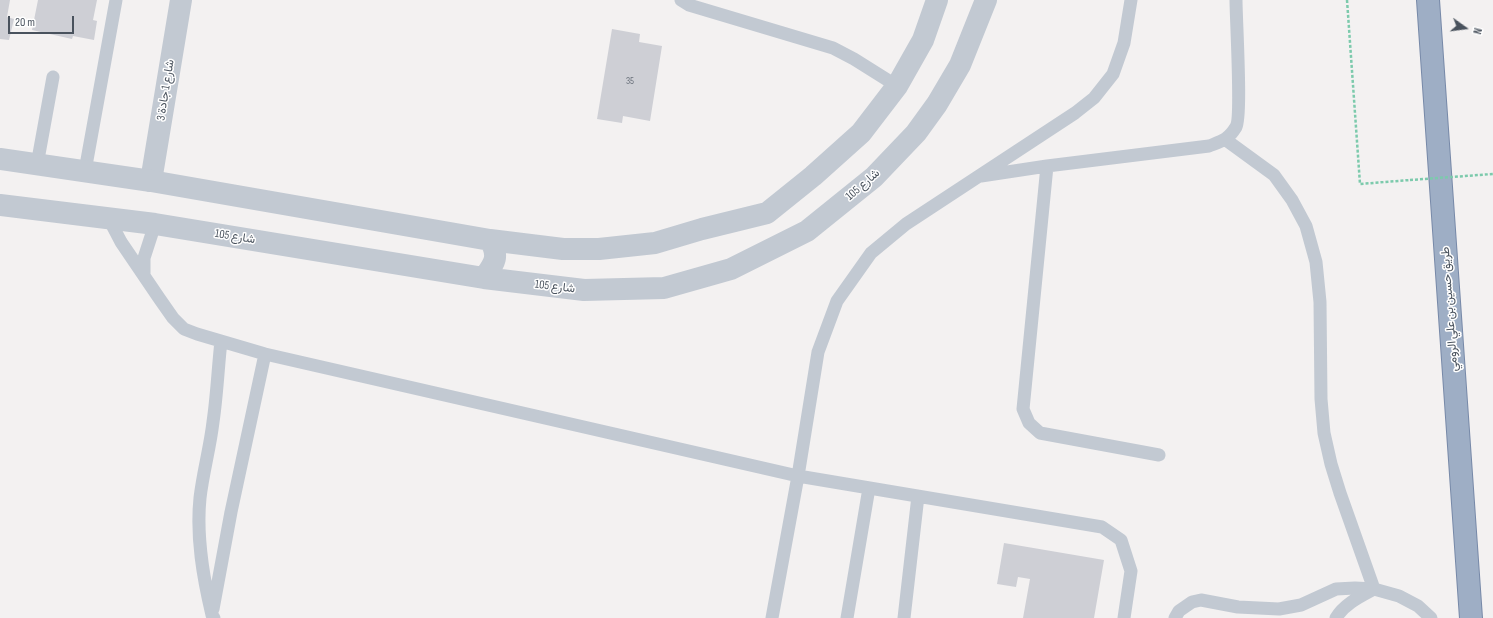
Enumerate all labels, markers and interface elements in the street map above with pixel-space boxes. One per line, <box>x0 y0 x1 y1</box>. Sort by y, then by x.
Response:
scale bar <box>10 8 76 34</box>
north arrow <box>1445 8 1485 48</box>
text: 20 m <box>15 15 35 30</box>
text: N <box>1470 27 1484 35</box>
street label: شارع 1 جادة 3 <box>154 58 178 122</box>
house number: 35 <box>626 75 634 87</box>
street label: شارع 105 <box>843 166 883 204</box>
street label: شارع 105 <box>214 227 256 247</box>
street label: طريق حسين بن علي الرومي <box>1438 246 1462 372</box>
street label: شارع 105 <box>534 277 576 297</box>

